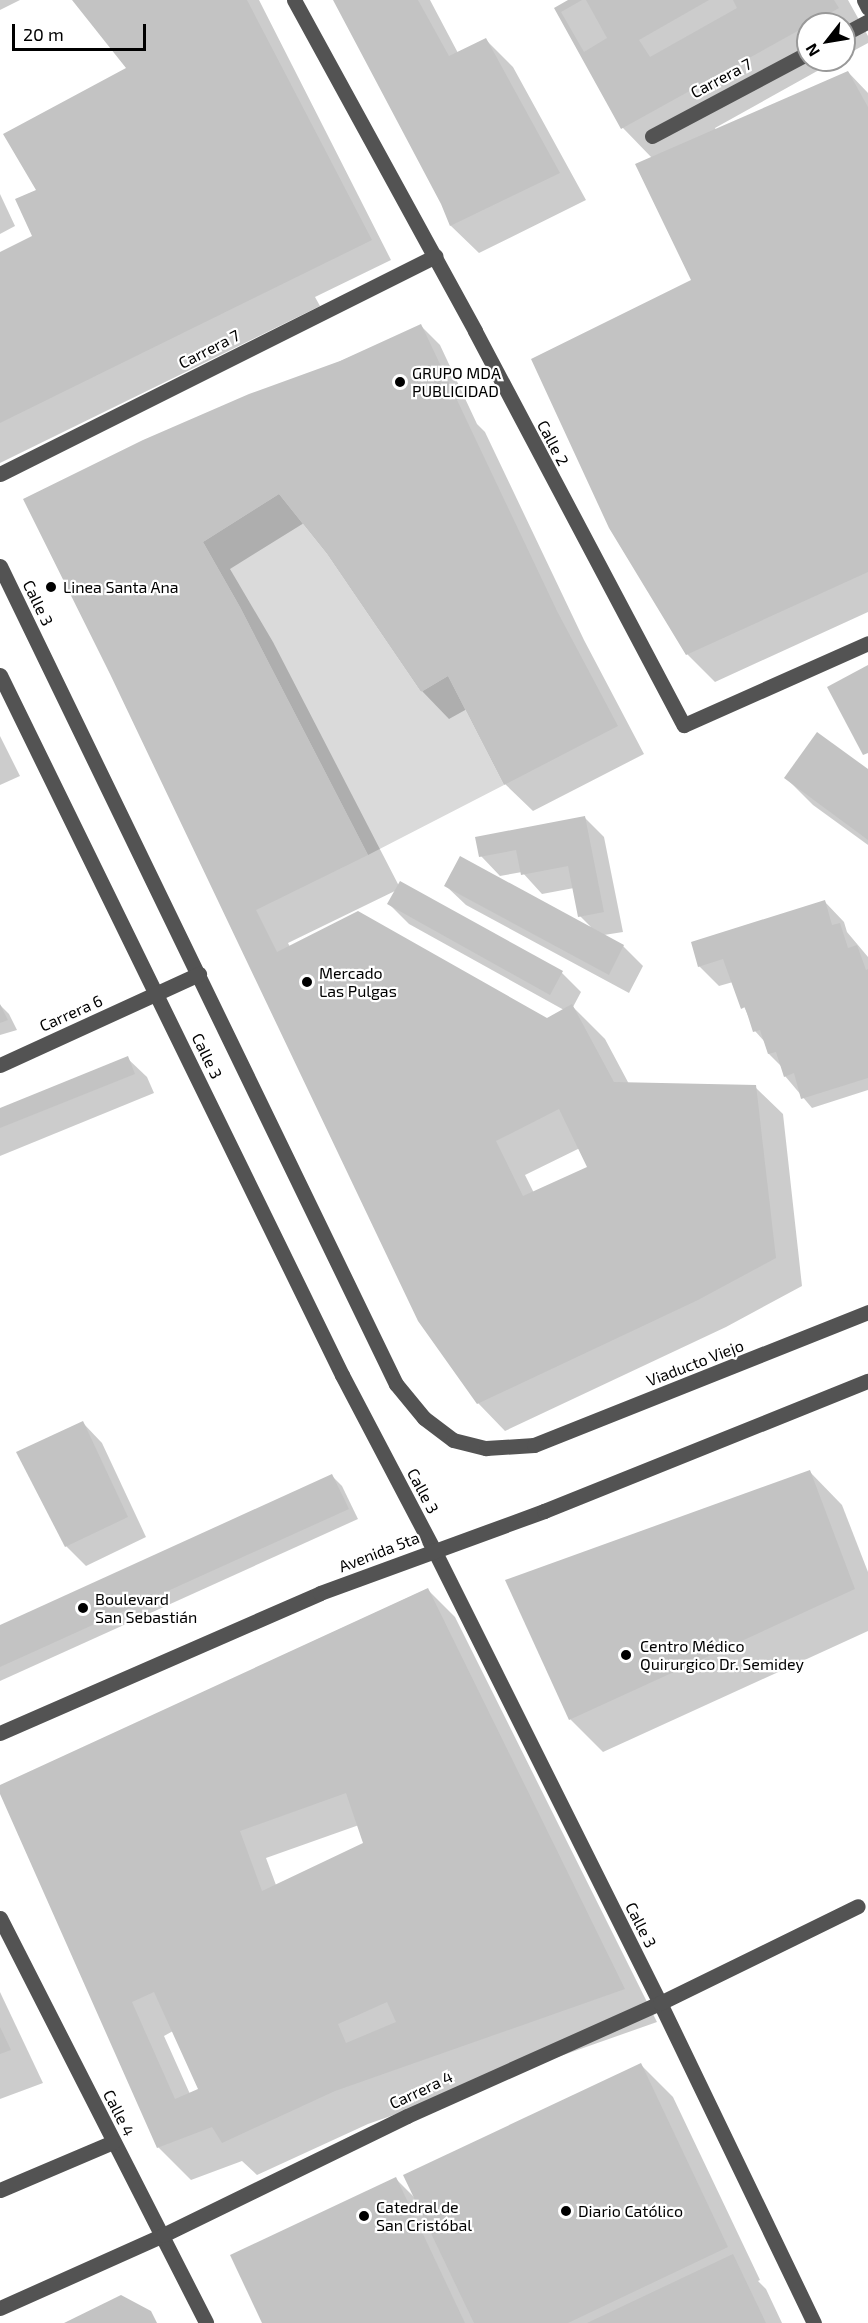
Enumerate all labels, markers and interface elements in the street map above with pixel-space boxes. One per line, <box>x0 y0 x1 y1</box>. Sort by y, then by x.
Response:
scale bar <box>15 12 148 50</box>
north arrow <box>796 12 856 72</box>
text: 20 m <box>23 23 64 45</box>
text: N <box>801 41 823 60</box>
street label: Carrera 7 <box>687 54 755 102</box>
street label: Carrera 7 <box>175 325 243 373</box>
place label: GRUPO MDA PUBLICIDAD <box>412 363 501 401</box>
marker: GRUPO MDA PUBLICIDAD <box>393 375 407 389</box>
street label: Calle 2 <box>533 417 573 469</box>
street label: Calle 3 <box>19 577 57 629</box>
place label: Linea Santa Ana <box>63 577 179 597</box>
marker: Linea Santa Ana <box>44 580 58 594</box>
place label: Mercado Las Pulgas <box>319 963 397 1001</box>
marker: Mercado Las Pulgas <box>300 975 314 989</box>
street label: Carrera 6 <box>36 991 106 1035</box>
street label: Calle 3 <box>188 1030 226 1082</box>
street label: Viaducto Viejo <box>644 1336 746 1390</box>
street label: Calle 3 <box>403 1465 443 1517</box>
street label: Avenida 5ta <box>336 1528 422 1576</box>
place label: Boulevard San Sebastián <box>95 1589 197 1627</box>
marker: Boulevard San Sebastián <box>76 1601 90 1615</box>
place label: Centro Médico Quirurgico Dr. Semidey <box>640 1636 804 1674</box>
marker: Centro Médico Quirurgico Dr. Semidey <box>617 1646 635 1664</box>
street label: Calle 3 <box>621 1899 661 1951</box>
street label: Carrera 4 <box>386 2067 456 2113</box>
street label: Calle 4 <box>99 2087 139 2139</box>
place label: Catedral de San Cristóbal <box>376 2197 472 2235</box>
place label: Diario Católico <box>578 2201 683 2221</box>
marker: Diario Católico <box>559 2204 573 2218</box>
marker: Catedral de San Cristóbal <box>357 2209 371 2223</box>

